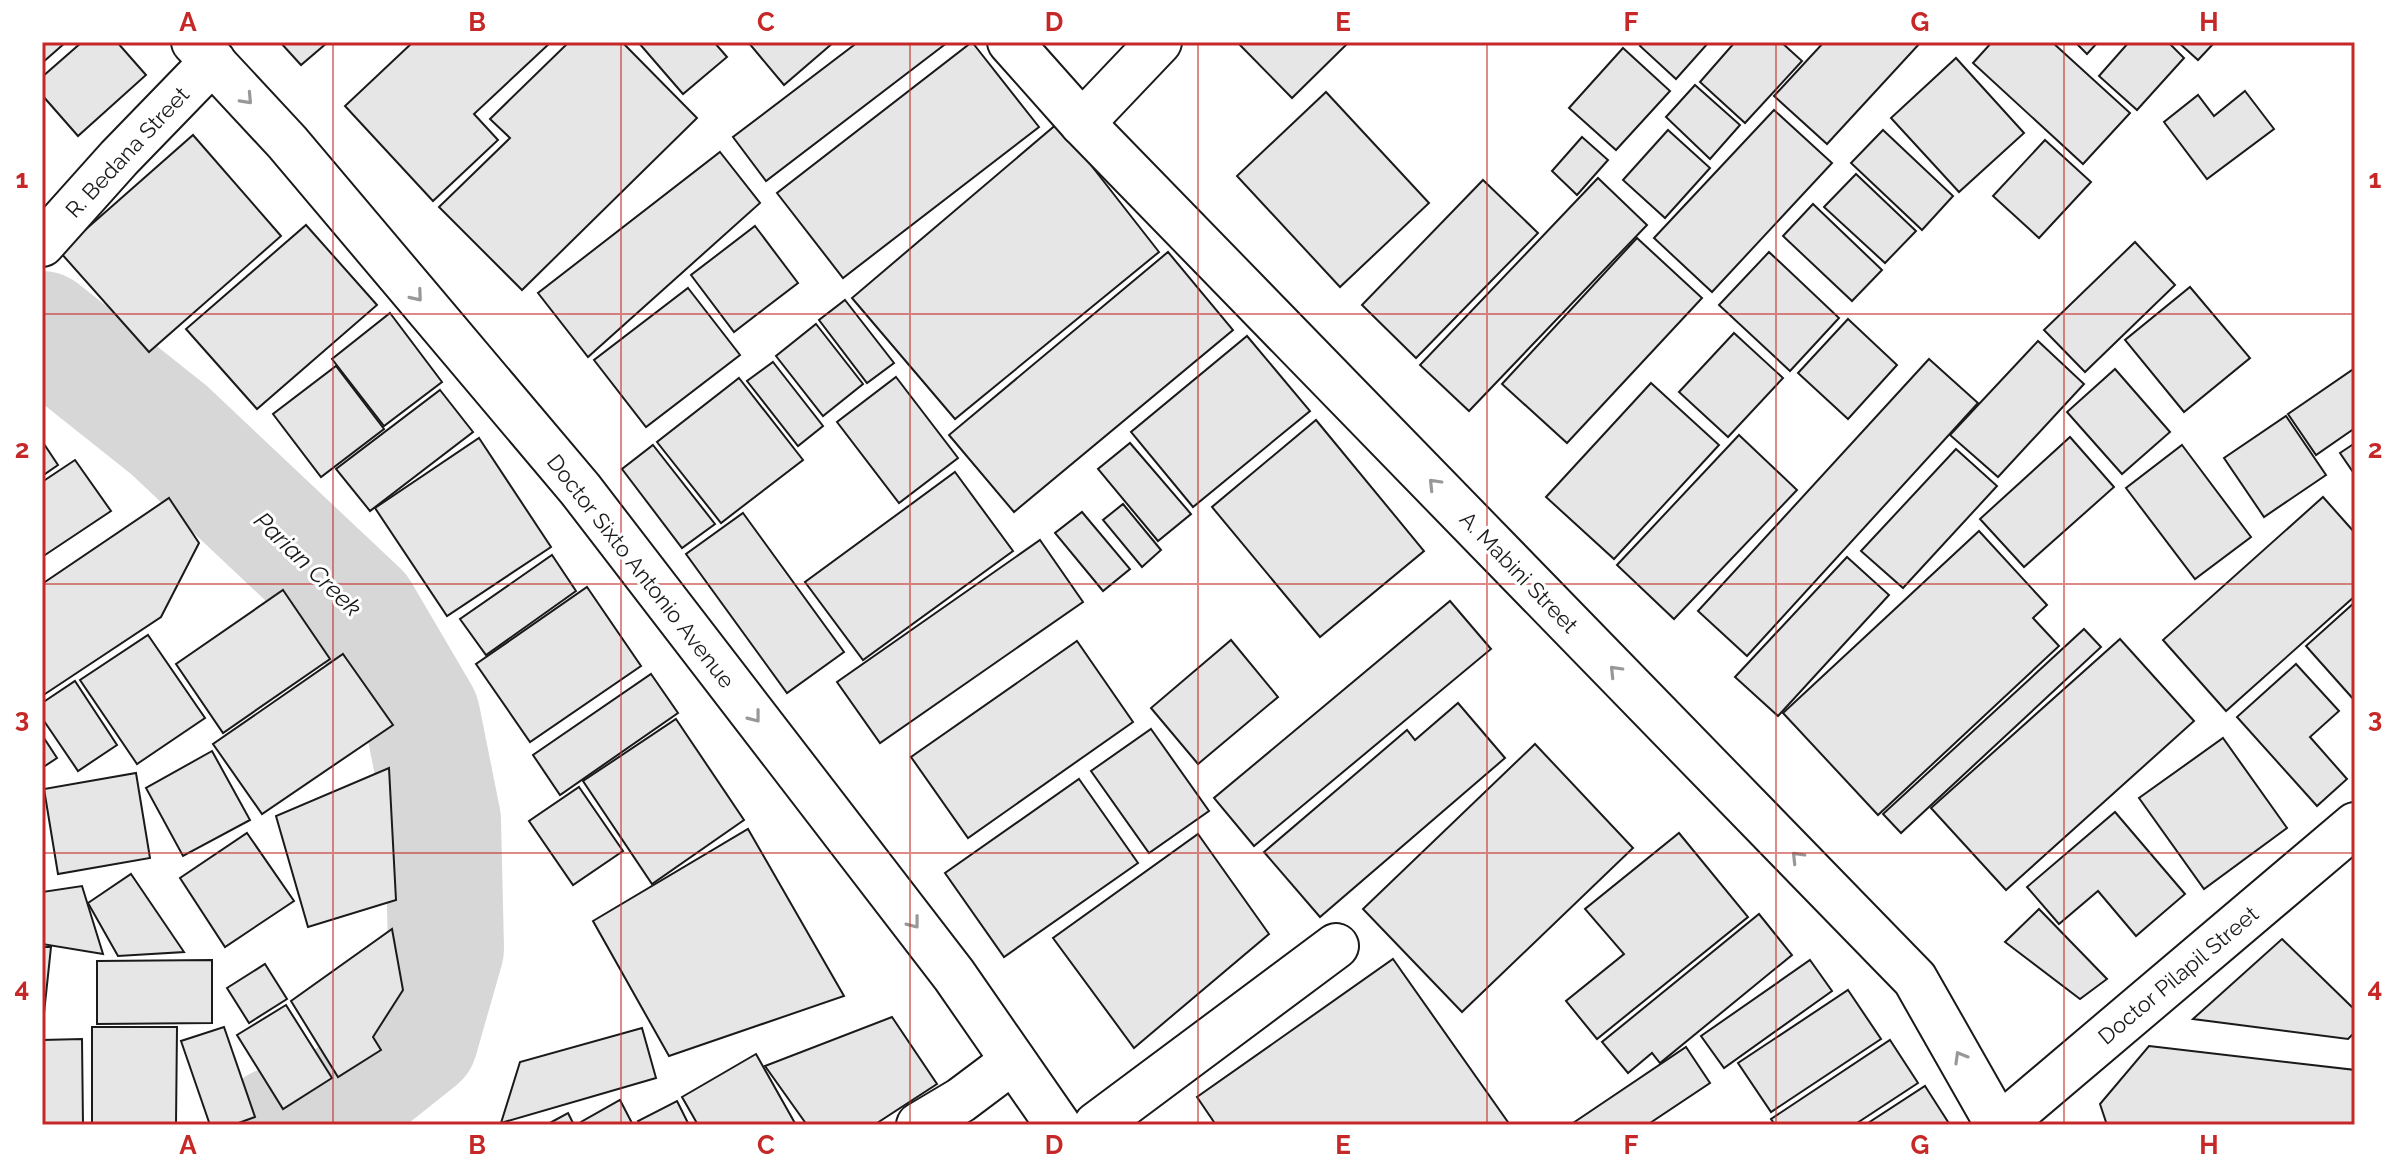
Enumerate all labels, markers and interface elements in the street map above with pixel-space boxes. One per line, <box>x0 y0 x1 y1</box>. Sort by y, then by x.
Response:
text: A <box>179 7 197 37</box>
text: B <box>468 7 486 37</box>
text: C <box>757 7 775 37</box>
text: D <box>1045 7 1063 37</box>
text: E <box>1335 7 1351 37</box>
text: F <box>1624 7 1639 37</box>
text: G <box>1911 7 1929 37</box>
text: H <box>2199 7 2219 37</box>
street label: R. Bedana Street <box>60 81 194 223</box>
one-way arrow <box>238 90 253 104</box>
text: 1 <box>16 164 29 194</box>
text: 1 <box>2369 164 2382 194</box>
one-way arrow <box>407 287 422 302</box>
text: 2 <box>15 434 29 464</box>
text: 2 <box>2368 434 2382 464</box>
street label: Doctor Sixto Antonio Avenue <box>542 449 740 693</box>
one-way arrow <box>1429 479 1443 493</box>
water label: Parian Creek <box>248 506 368 622</box>
street label: A. Mabini Street <box>1455 506 1584 638</box>
one-way arrow <box>1610 666 1624 680</box>
text: 3 <box>15 703 29 733</box>
text: 3 <box>2368 703 2382 733</box>
one-way arrow <box>746 708 760 723</box>
one-way arrow <box>1791 852 1806 866</box>
street label: Doctor Pilapil Street <box>2093 900 2264 1049</box>
one-way arrow <box>904 914 919 928</box>
text: 4 <box>15 973 29 1003</box>
text: 4 <box>2368 973 2382 1003</box>
one-way arrow <box>1954 1051 1970 1066</box>
text: A <box>179 1130 197 1160</box>
text: B <box>468 1130 486 1160</box>
text: C <box>757 1130 775 1160</box>
text: D <box>1045 1130 1063 1160</box>
text: E <box>1335 1130 1351 1160</box>
text: F <box>1624 1130 1639 1160</box>
text: G <box>1911 1130 1929 1160</box>
text: H <box>2199 1130 2219 1160</box>

